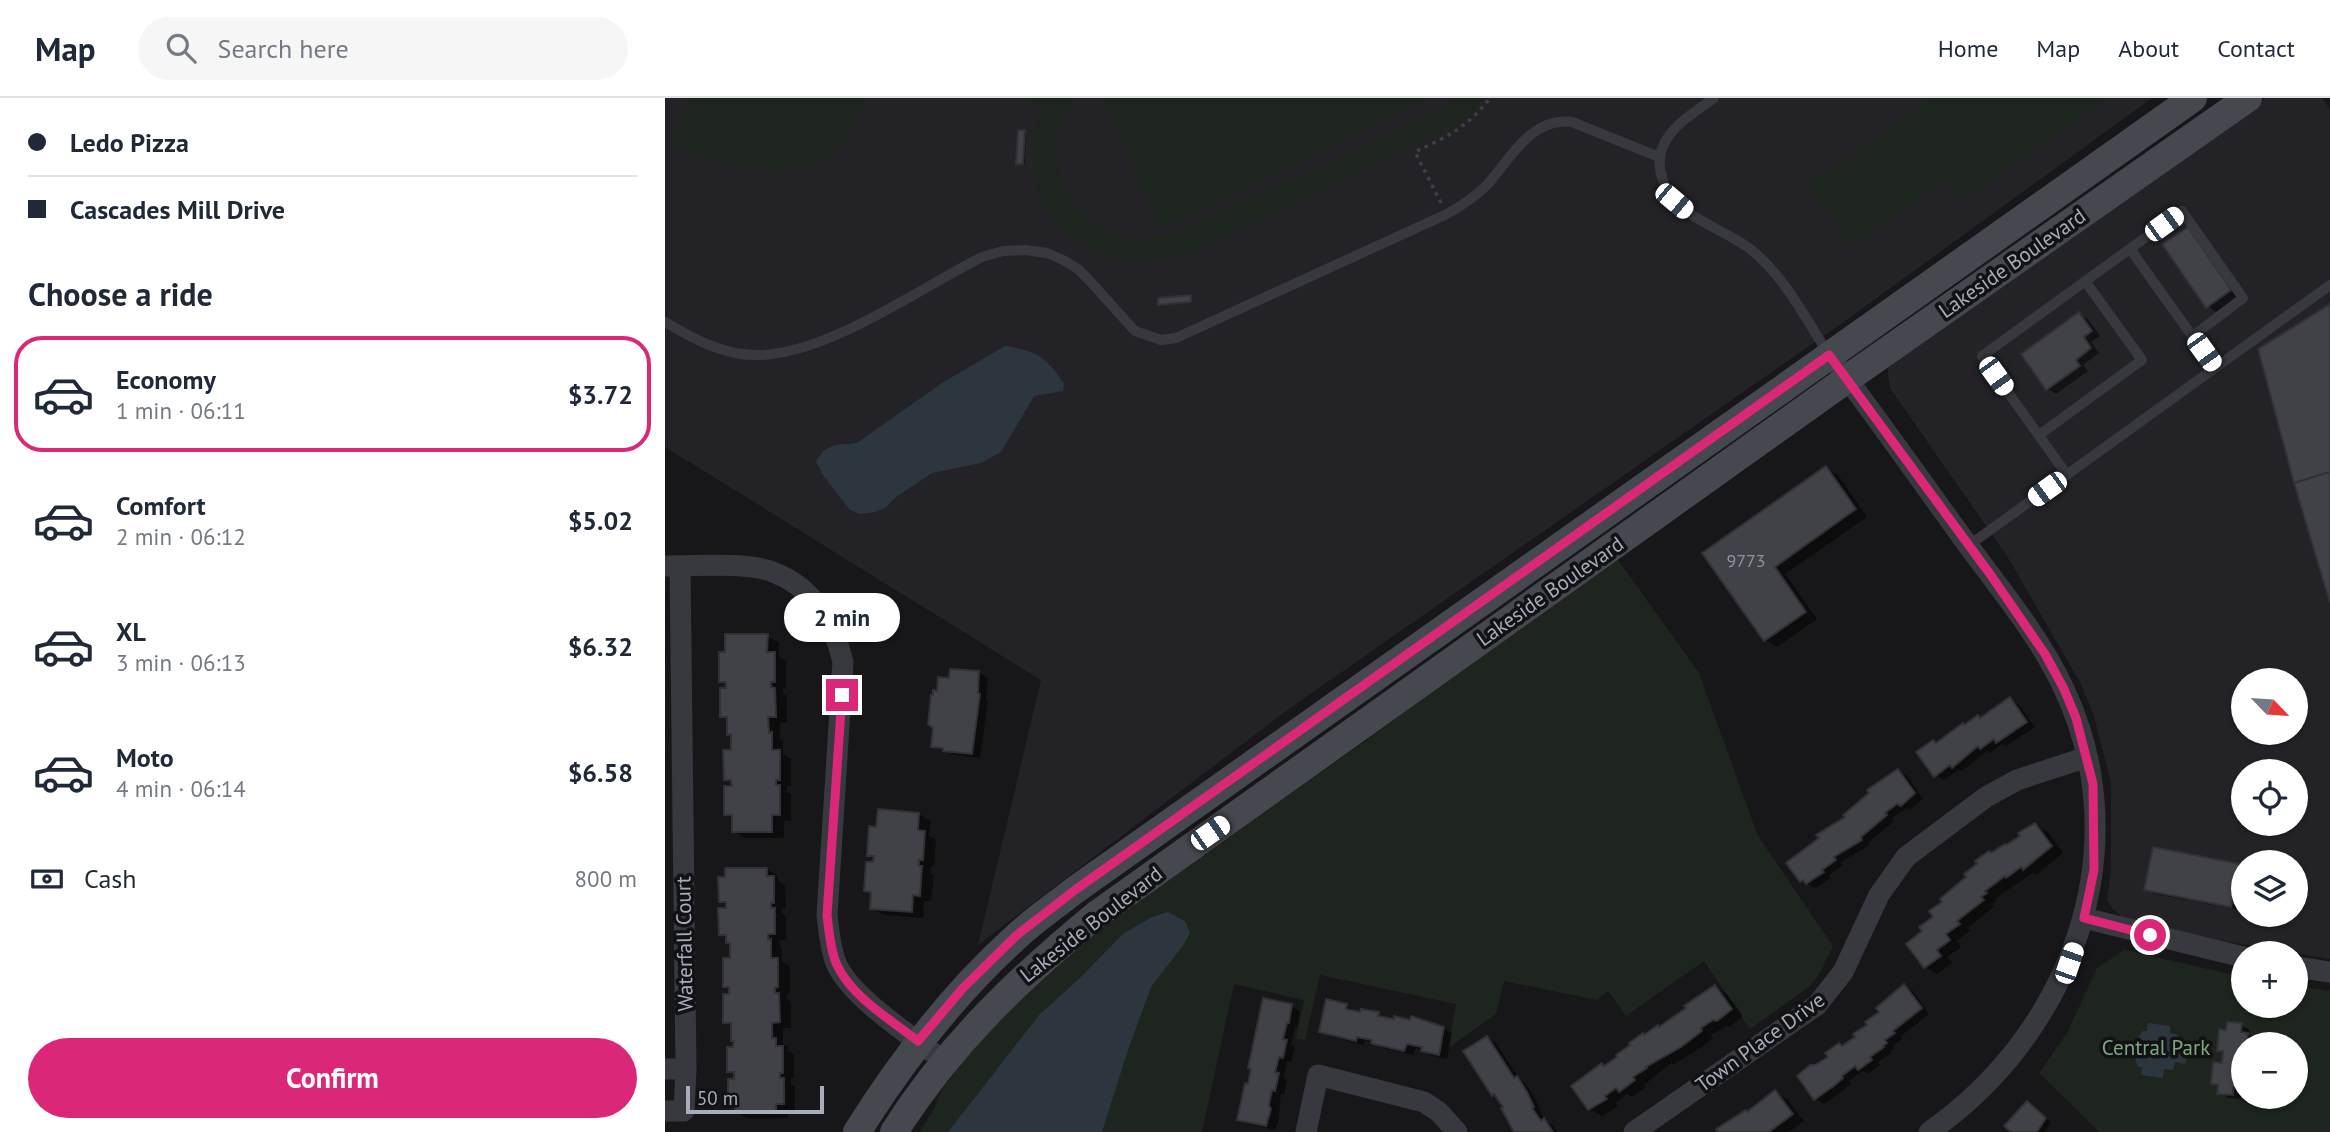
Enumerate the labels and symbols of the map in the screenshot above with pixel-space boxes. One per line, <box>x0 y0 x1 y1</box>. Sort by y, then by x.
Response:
car <box>1652 179 1697 223</box>
street label: Lakeside Boulevard <box>1933 202 2091 324</box>
car <box>2141 203 2188 245</box>
car <box>2184 329 2225 375</box>
car <box>1976 353 2017 399</box>
car <box>2024 468 2071 510</box>
street label: Lakeside Boulevard <box>1471 530 1629 652</box>
house number: 9773 <box>1726 549 1766 572</box>
callout: 2 min <box>784 594 900 642</box>
north arrow <box>2231 668 2308 746</box>
route end <box>826 679 858 711</box>
car <box>1187 812 1234 854</box>
street label: Lakeside Boulevard <box>1014 860 1168 988</box>
street label: Waterfall Court <box>669 876 699 1012</box>
route start <box>2134 919 2166 951</box>
car <box>2053 940 2086 986</box>
street label: Town Place Drive <box>1690 986 1830 1098</box>
park label: Central Park <box>2102 1034 2210 1061</box>
scale bar <box>686 1083 824 1115</box>

